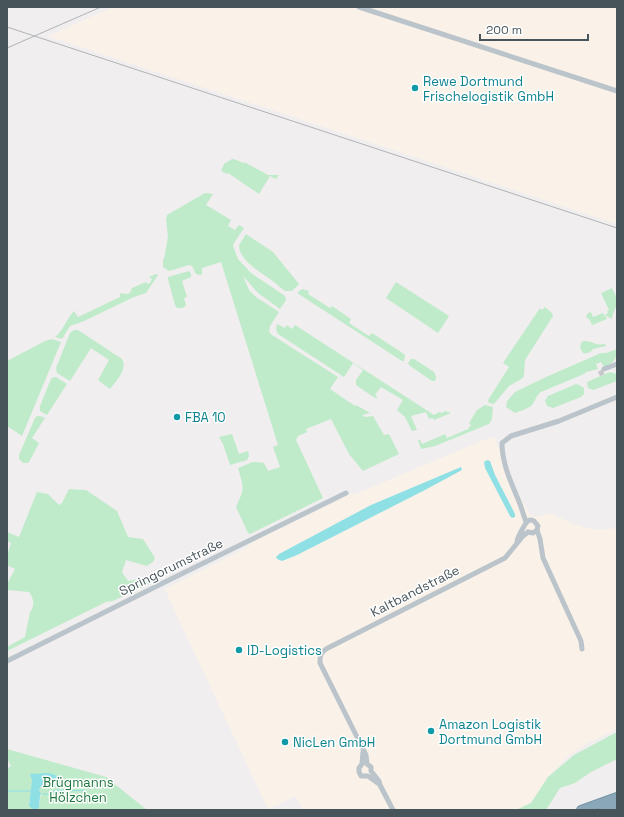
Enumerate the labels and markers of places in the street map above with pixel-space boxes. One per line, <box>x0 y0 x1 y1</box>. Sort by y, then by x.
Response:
place label: Rewe Dortmund Frischelogistik GmbH <box>423 73 554 105</box>
marker: Rewe Dortmund Frischelogistik GmbH <box>410 83 420 93</box>
place label: FBA 10 <box>185 409 226 426</box>
marker: FBA 10 <box>172 412 182 422</box>
place label: ID-Logistics <box>247 642 322 659</box>
marker: ID-Logistics <box>234 645 244 655</box>
place label: Amazon Logistik Dortmund GmbH <box>439 716 542 748</box>
marker: Amazon Logistik Dortmund GmbH <box>426 726 436 736</box>
place label: NicLen GmbH <box>293 734 375 751</box>
marker: NicLen GmbH <box>280 737 290 747</box>

